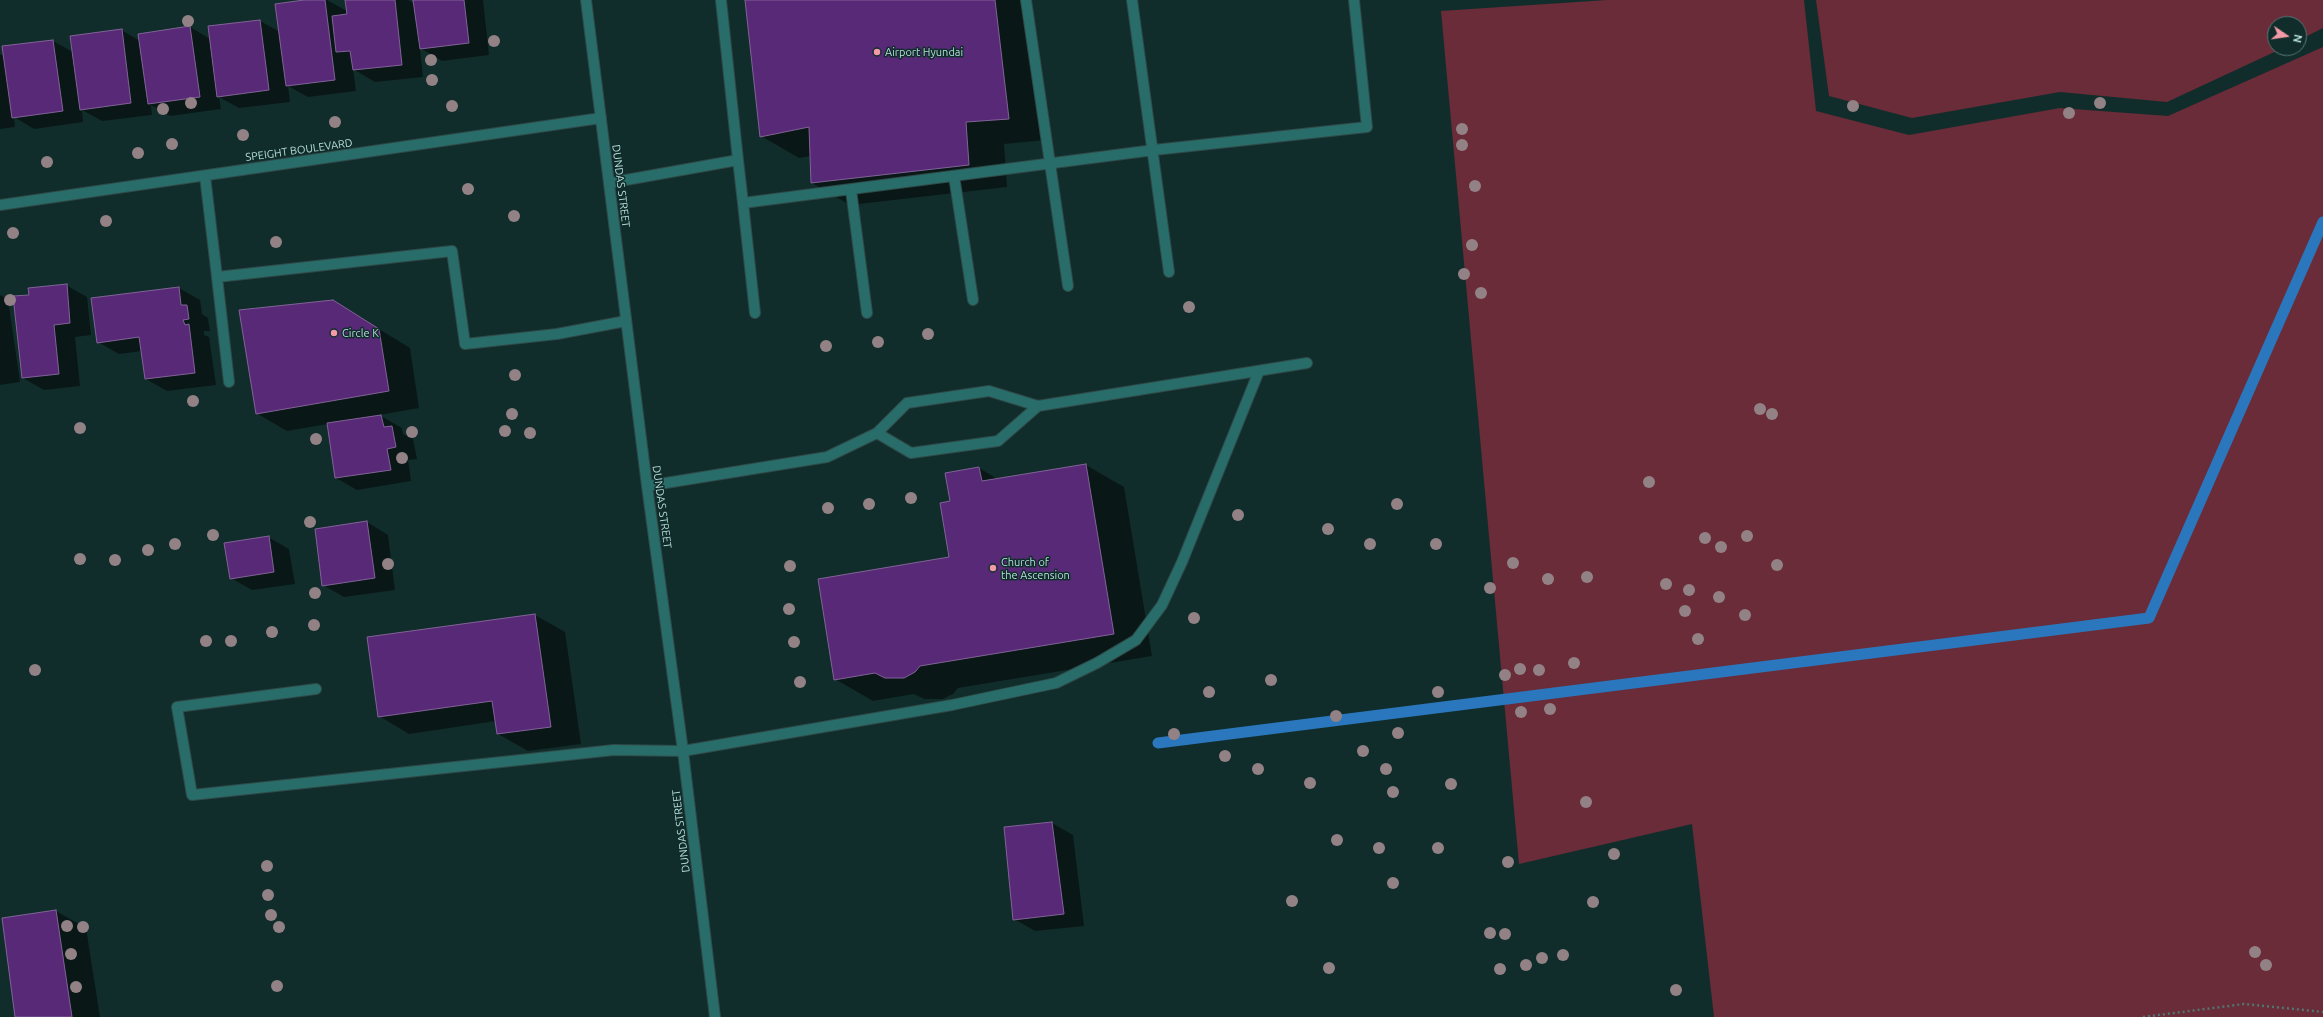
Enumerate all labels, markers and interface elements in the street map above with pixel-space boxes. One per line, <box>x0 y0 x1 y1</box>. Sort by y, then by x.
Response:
north arrow <box>2267 16 2307 56</box>
text: N <box>2291 33 2304 44</box>
place label: Airport Hyundai <box>885 45 963 59</box>
marker: Airport Hyundai <box>872 47 882 57</box>
street label: SPEIGHT BOULEVARD <box>245 136 353 164</box>
street label: DUNDAS STREET <box>609 144 633 228</box>
place label: Circle K <box>342 326 379 340</box>
marker: Circle K <box>329 328 339 338</box>
street label: DUNDAS STREET <box>650 465 674 549</box>
place label: Church of the Ascension <box>1001 555 1070 581</box>
marker: Church of the Ascension <box>988 563 998 573</box>
street label: DUNDAS STREET <box>669 789 693 873</box>

